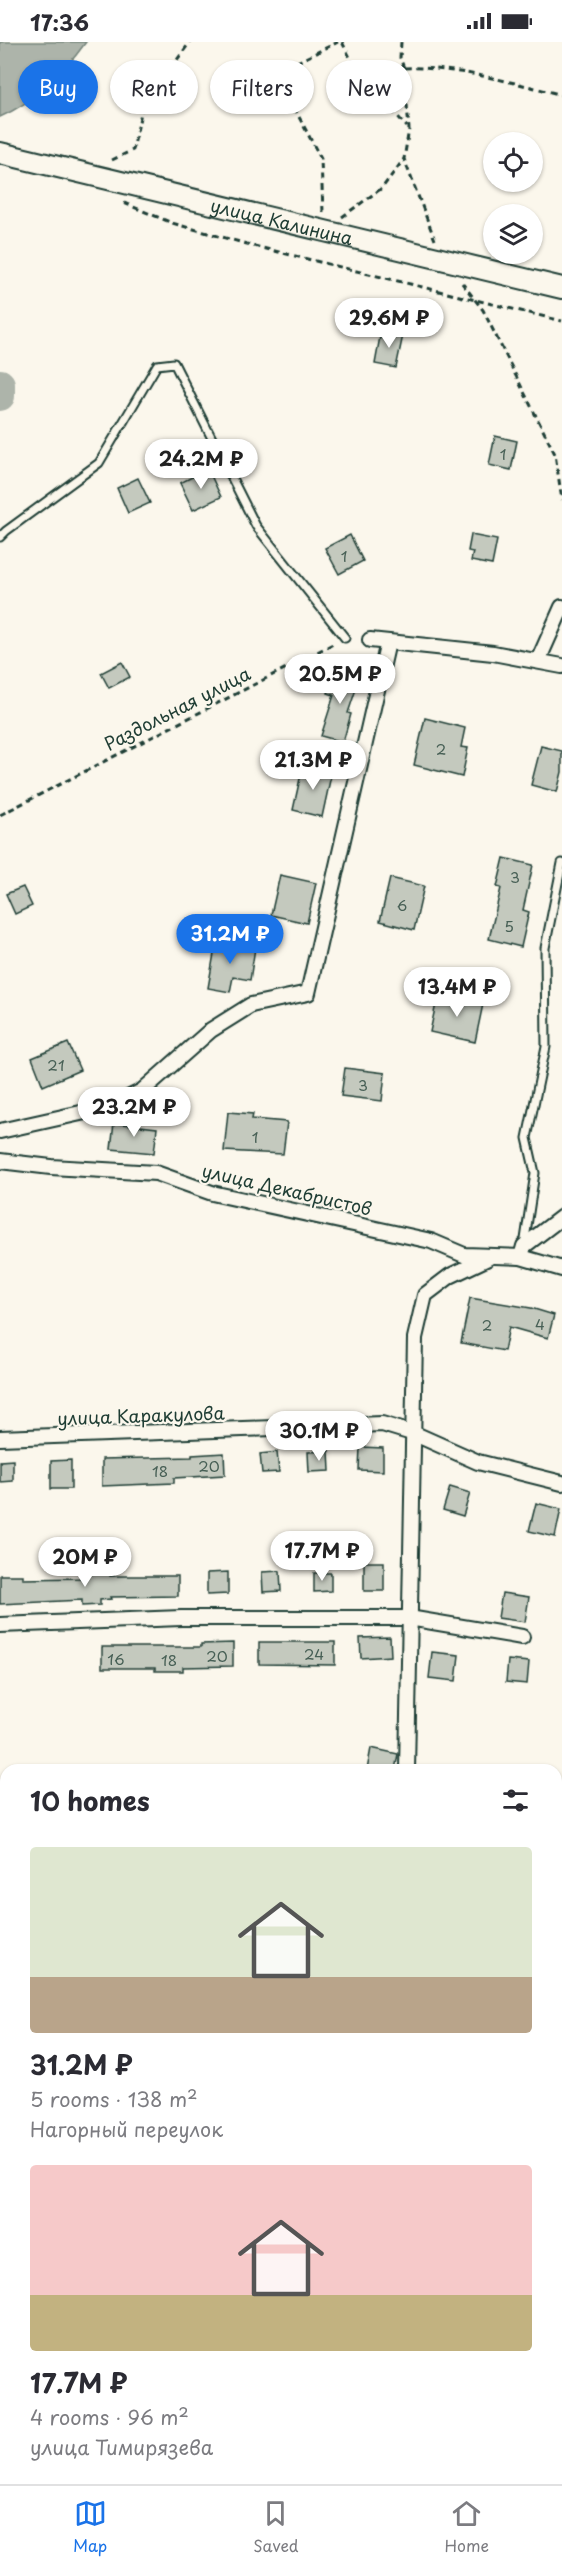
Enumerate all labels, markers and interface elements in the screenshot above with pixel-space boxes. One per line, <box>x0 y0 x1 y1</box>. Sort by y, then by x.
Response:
text: 17:36 <box>30 5 89 38</box>
chip: Buy <box>18 60 98 114</box>
chip: Rent <box>110 60 198 114</box>
chip: Filters <box>210 60 314 114</box>
chip: New <box>326 60 412 114</box>
map controls <box>483 132 543 264</box>
button: locate <box>483 132 543 192</box>
street label: улица Калинина <box>208 191 357 251</box>
button: layers <box>483 204 543 264</box>
pin: 29.6M ₽ <box>334 298 444 349</box>
text: 29.6M ₽ <box>349 302 429 332</box>
pin: 24.2M ₽ <box>146 439 256 490</box>
house number: 1 <box>500 442 506 465</box>
text: 24.2M ₽ <box>159 443 243 473</box>
house number: 1 <box>341 544 347 567</box>
pin: 20.5M ₽ <box>285 654 395 705</box>
text: 20.5M ₽ <box>298 658 382 688</box>
street label: Раздольная улица <box>99 659 255 757</box>
house number: 2 <box>436 737 446 760</box>
pin: 21.3M ₽ <box>258 740 368 791</box>
text: 21.3M ₽ <box>274 744 352 774</box>
house number: 3 <box>510 865 520 888</box>
house number: 6 <box>397 893 407 916</box>
pin: 31.2M ₽ <box>175 914 285 965</box>
house number: 5 <box>504 914 514 937</box>
text: 31.2M ₽ <box>190 918 270 948</box>
pin: 13.4M ₽ <box>402 967 512 1018</box>
text: 13.4M ₽ <box>418 971 496 1001</box>
house number: 21 <box>47 1053 65 1076</box>
house number: 3 <box>358 1073 368 1096</box>
pin: 23.2M ₽ <box>79 1087 189 1138</box>
text: 23.2M ₽ <box>92 1091 176 1121</box>
house number: 1 <box>252 1125 258 1148</box>
street label: улица Декабристов <box>199 1156 375 1222</box>
house number: 4 <box>535 1312 545 1335</box>
house number: 2 <box>482 1313 492 1336</box>
street label: улица Каракулова <box>57 1399 226 1431</box>
pin: 30.1M ₽ <box>264 1411 374 1462</box>
text: 30.1M ₽ <box>279 1415 359 1445</box>
house number: 20 <box>198 1454 220 1477</box>
house number: 18 <box>152 1459 168 1482</box>
pin: 17.7M ₽ <box>267 1531 377 1582</box>
text: 17.7M ₽ <box>284 1535 360 1565</box>
pin: 20M ₽ <box>43 1537 127 1588</box>
text: 20M ₽ <box>52 1541 118 1571</box>
house number: 24 <box>304 1642 324 1665</box>
house number: 20 <box>206 1644 228 1667</box>
house number: 16 <box>107 1647 125 1670</box>
house number: 18 <box>161 1648 177 1671</box>
text: 10 homes <box>30 1781 150 1820</box>
icon: filters <box>499 1784 532 1817</box>
icon: home <box>227 1886 335 1994</box>
text: 31.2M ₽ <box>30 2045 133 2084</box>
text: 5 rooms · 138 m² <box>30 2084 198 2114</box>
text: Нагорный переулок <box>30 2114 223 2144</box>
icon: home <box>227 2204 335 2312</box>
text: 17.7M ₽ <box>30 2363 128 2402</box>
text: 4 rooms · 96 m² <box>30 2402 189 2432</box>
text: улица Тимирязева <box>30 2432 213 2462</box>
tab: Map <box>73 2497 107 2557</box>
tab: Saved <box>253 2497 299 2557</box>
tab: Home <box>445 2497 489 2557</box>

